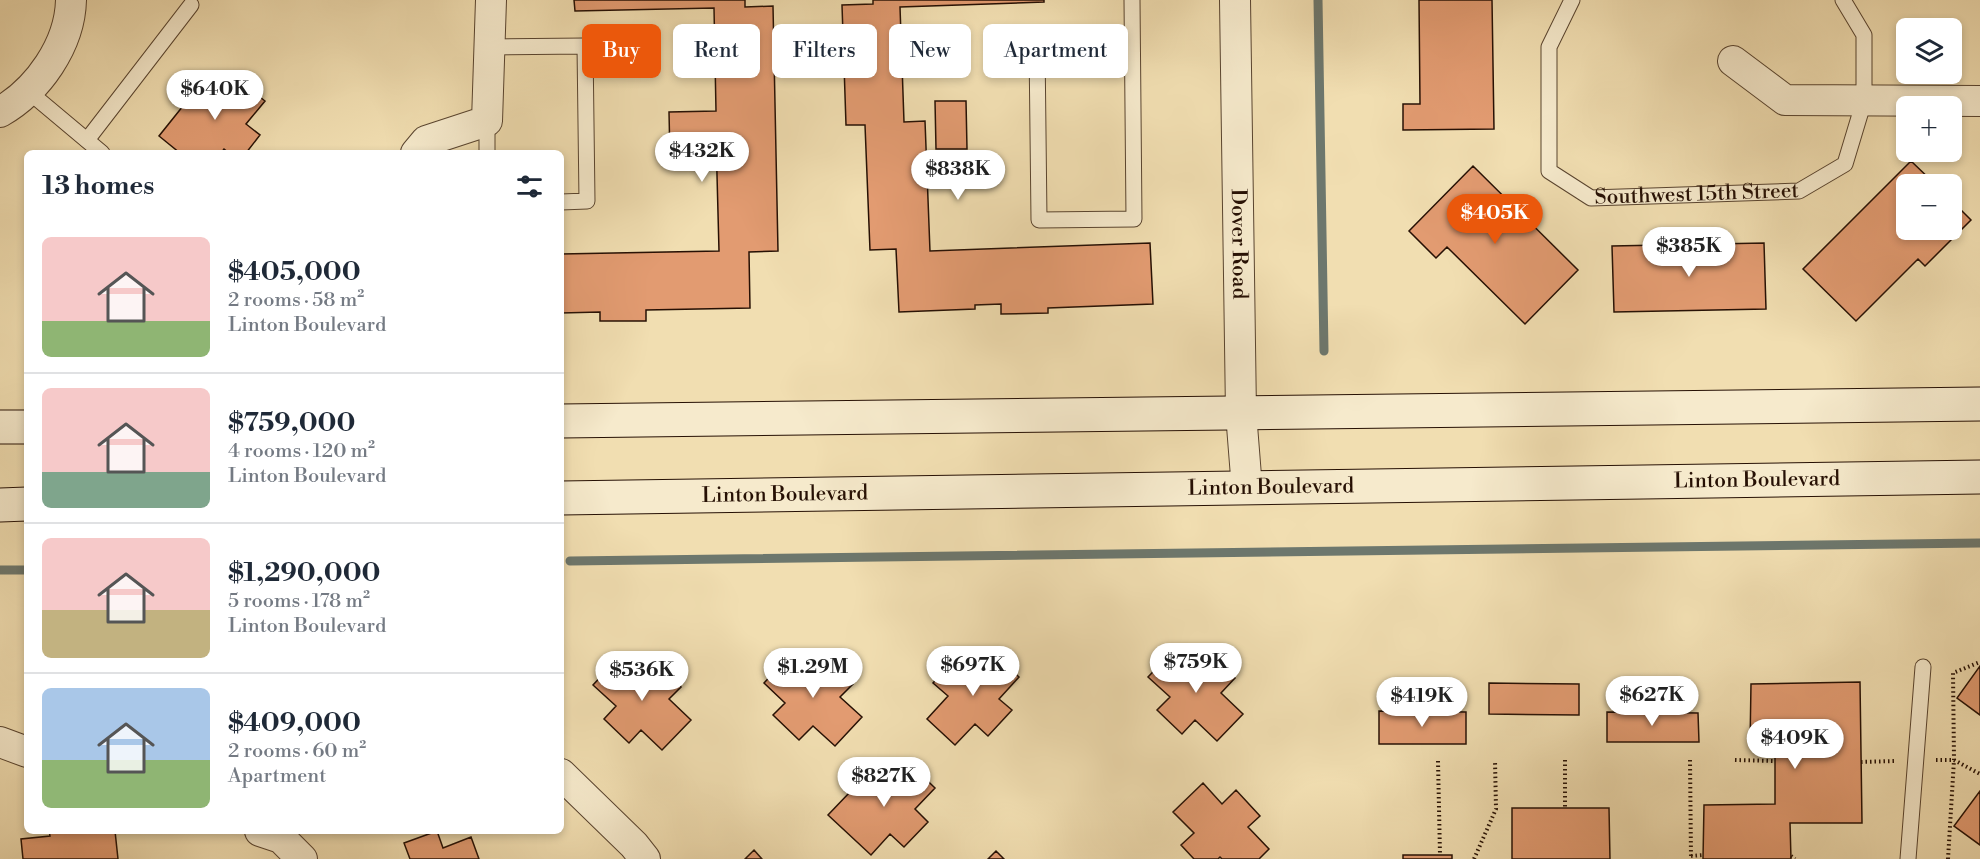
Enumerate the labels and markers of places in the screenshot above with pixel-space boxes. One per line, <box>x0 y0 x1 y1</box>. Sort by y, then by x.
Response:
pin: $640K <box>173 70 257 121</box>
pin: $432K <box>660 132 744 183</box>
pin: $838K <box>916 150 1000 201</box>
pin: $405K <box>1453 194 1537 245</box>
pin: $385K <box>1647 227 1731 278</box>
pin: $759K <box>1154 643 1238 694</box>
pin: $697K <box>931 646 1015 697</box>
pin: $1.29M <box>764 648 862 699</box>
pin: $536K <box>600 651 684 702</box>
pin: $627K <box>1610 676 1694 727</box>
pin: $419K <box>1380 677 1464 728</box>
pin: $409K <box>1753 719 1837 770</box>
pin: $827K <box>842 757 926 808</box>

